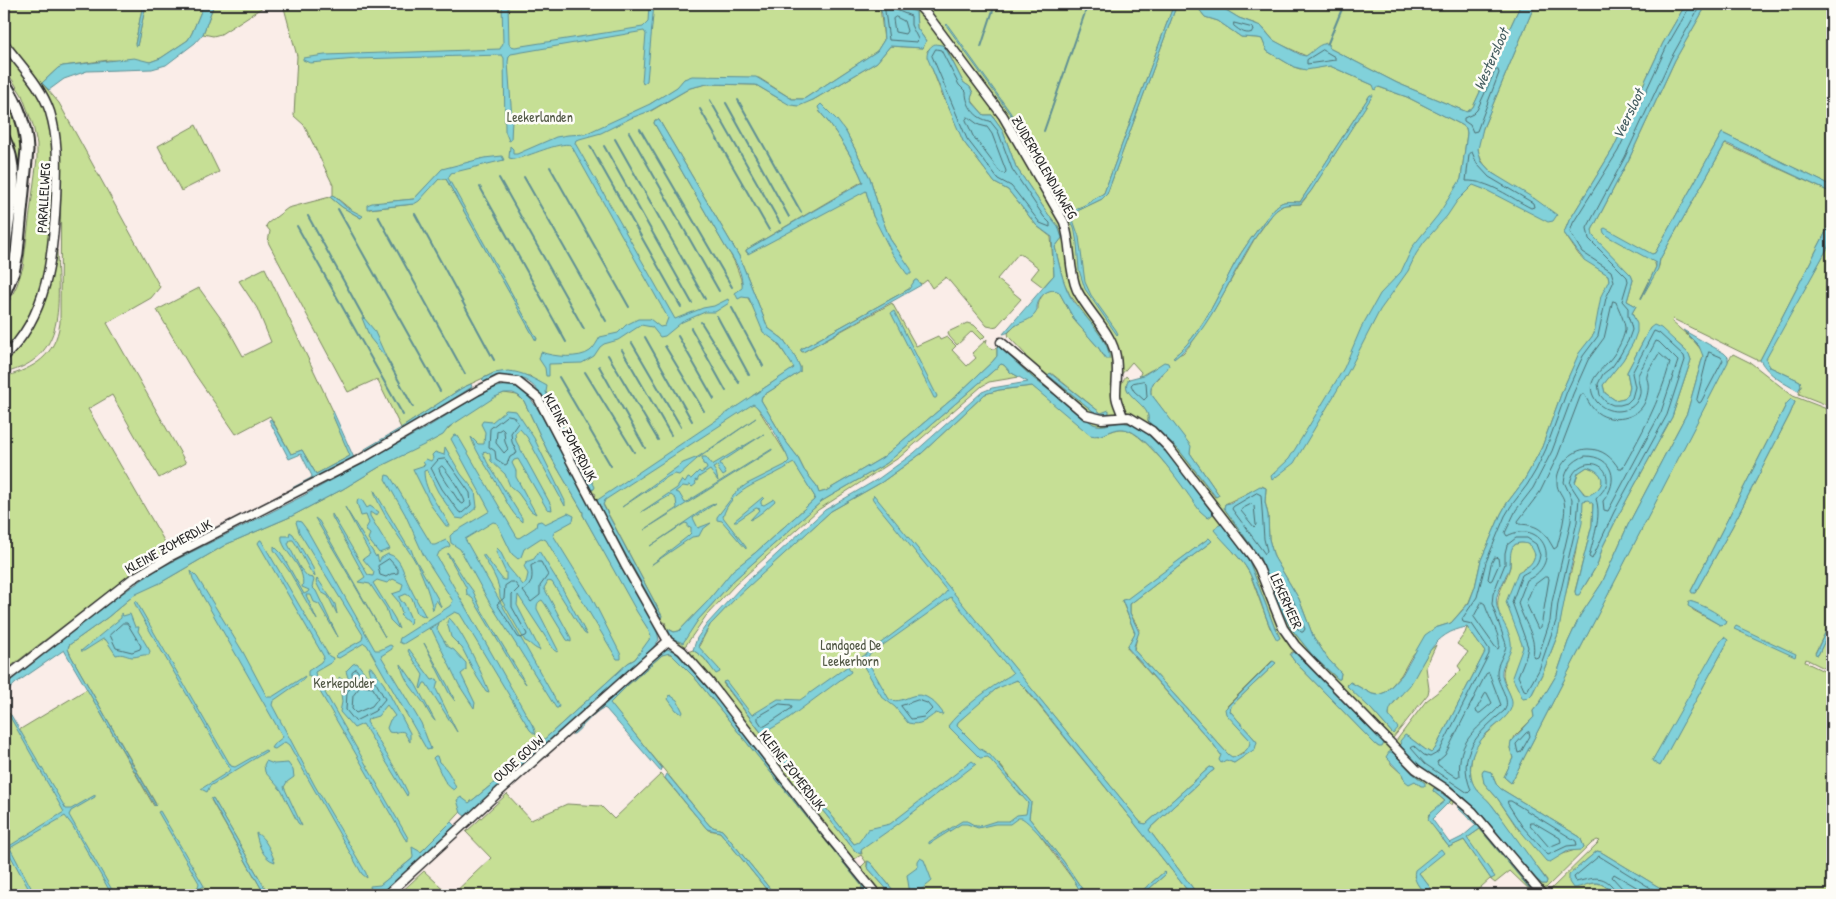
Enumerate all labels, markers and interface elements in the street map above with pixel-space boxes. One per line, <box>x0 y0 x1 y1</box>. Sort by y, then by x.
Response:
water label: Westersloot <box>1468 22 1515 93</box>
water label: Veersloot <box>1607 83 1650 142</box>
park label: Leekerlanden <box>507 107 573 126</box>
street label: ZUIDERMOLENDIJKWEG <box>1008 112 1082 222</box>
street label: PARALLELWEG <box>32 162 54 234</box>
street label: KLEINE ZOMERDIJK <box>540 390 602 485</box>
street label: KLEINE ZOMERDIJK <box>121 514 216 578</box>
street label: LEKERMEER <box>1266 570 1308 632</box>
park label: Landgoed De Leekerhorn <box>821 635 882 670</box>
park label: Kerkepolder <box>313 673 375 693</box>
street label: KLEINE ZOMERDIJK <box>756 726 831 815</box>
street label: OUDE GOUW <box>488 730 548 786</box>

